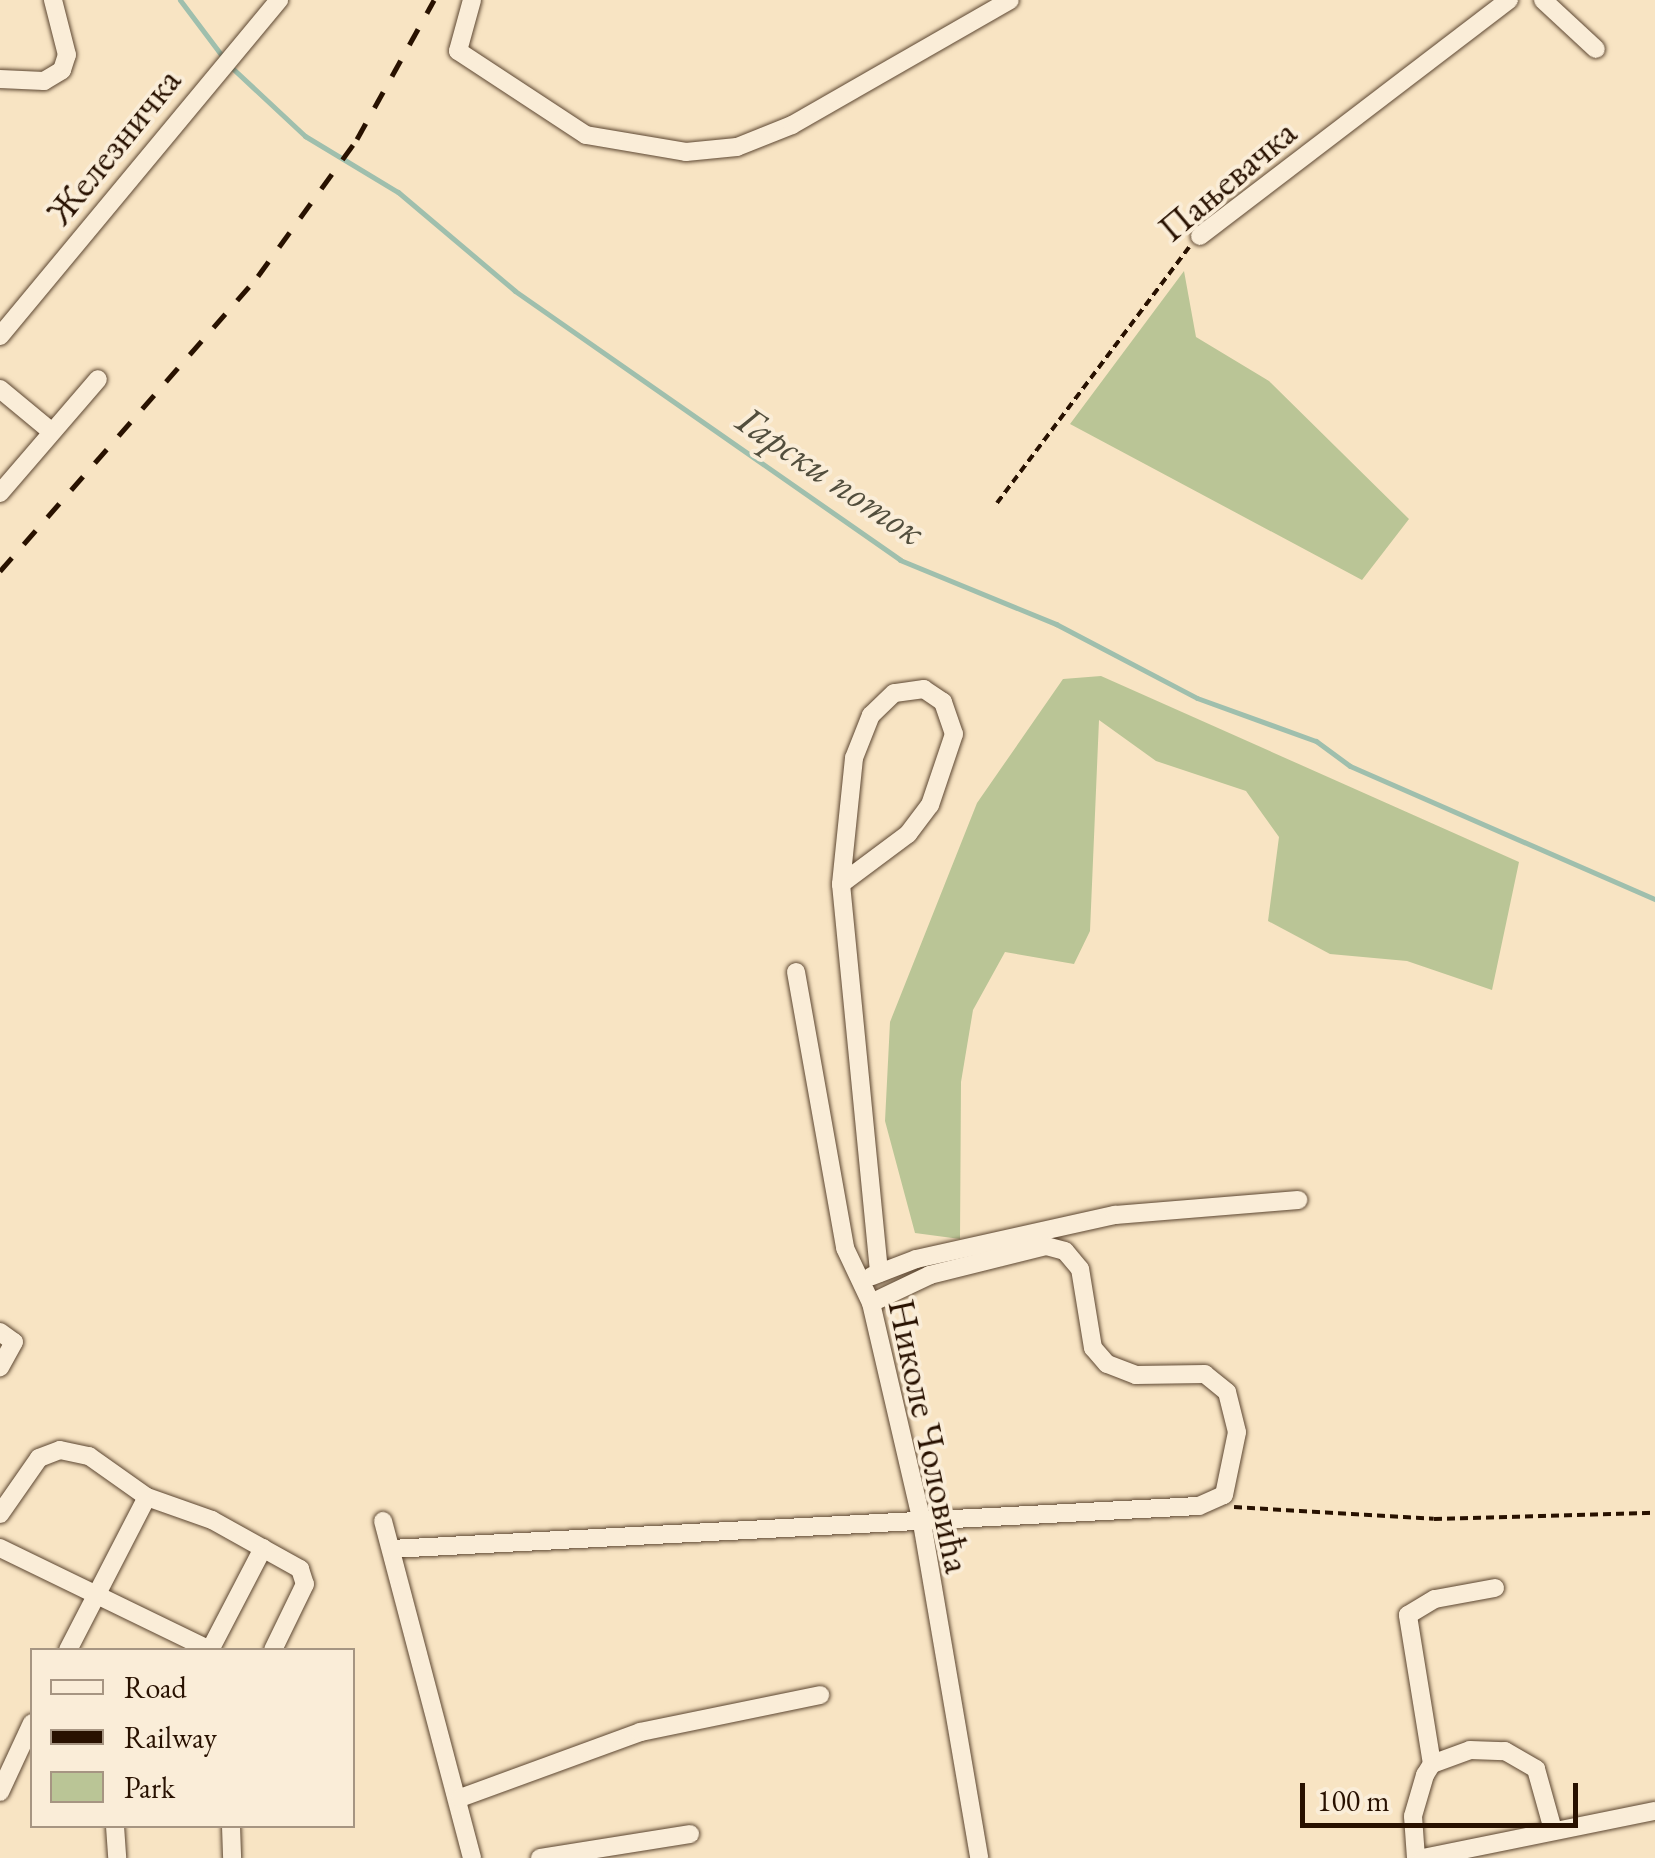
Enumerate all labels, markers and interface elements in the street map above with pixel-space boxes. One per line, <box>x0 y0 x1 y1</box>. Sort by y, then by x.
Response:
street label: Железничка <box>36 58 190 234</box>
street label: Пањевачка <box>1149 109 1305 251</box>
water label: Гарски поток <box>728 395 934 555</box>
street label: Николе Чоловића <box>879 1295 981 1577</box>
legend <box>30 1648 355 1828</box>
text: Road <box>124 1668 187 1707</box>
text: Railway <box>124 1718 217 1757</box>
scale bar <box>1305 1763 1582 1825</box>
text: Park <box>124 1768 175 1807</box>
text: 100 m <box>1317 1781 1390 1820</box>

